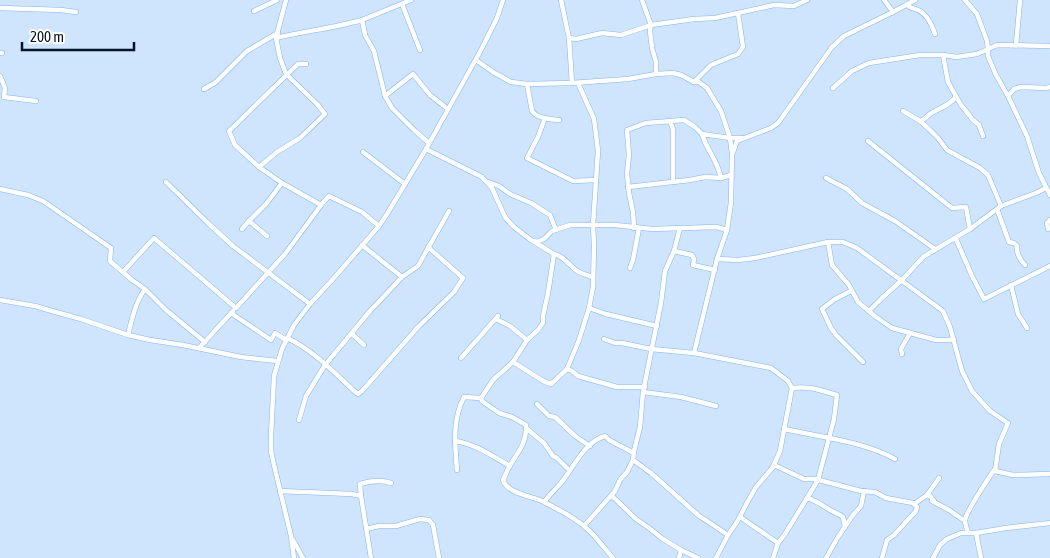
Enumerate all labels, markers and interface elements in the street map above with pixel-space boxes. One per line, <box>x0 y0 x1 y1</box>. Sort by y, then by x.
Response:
scale bar <box>22 20 135 52</box>
text: 200 m <box>30 28 64 45</box>

